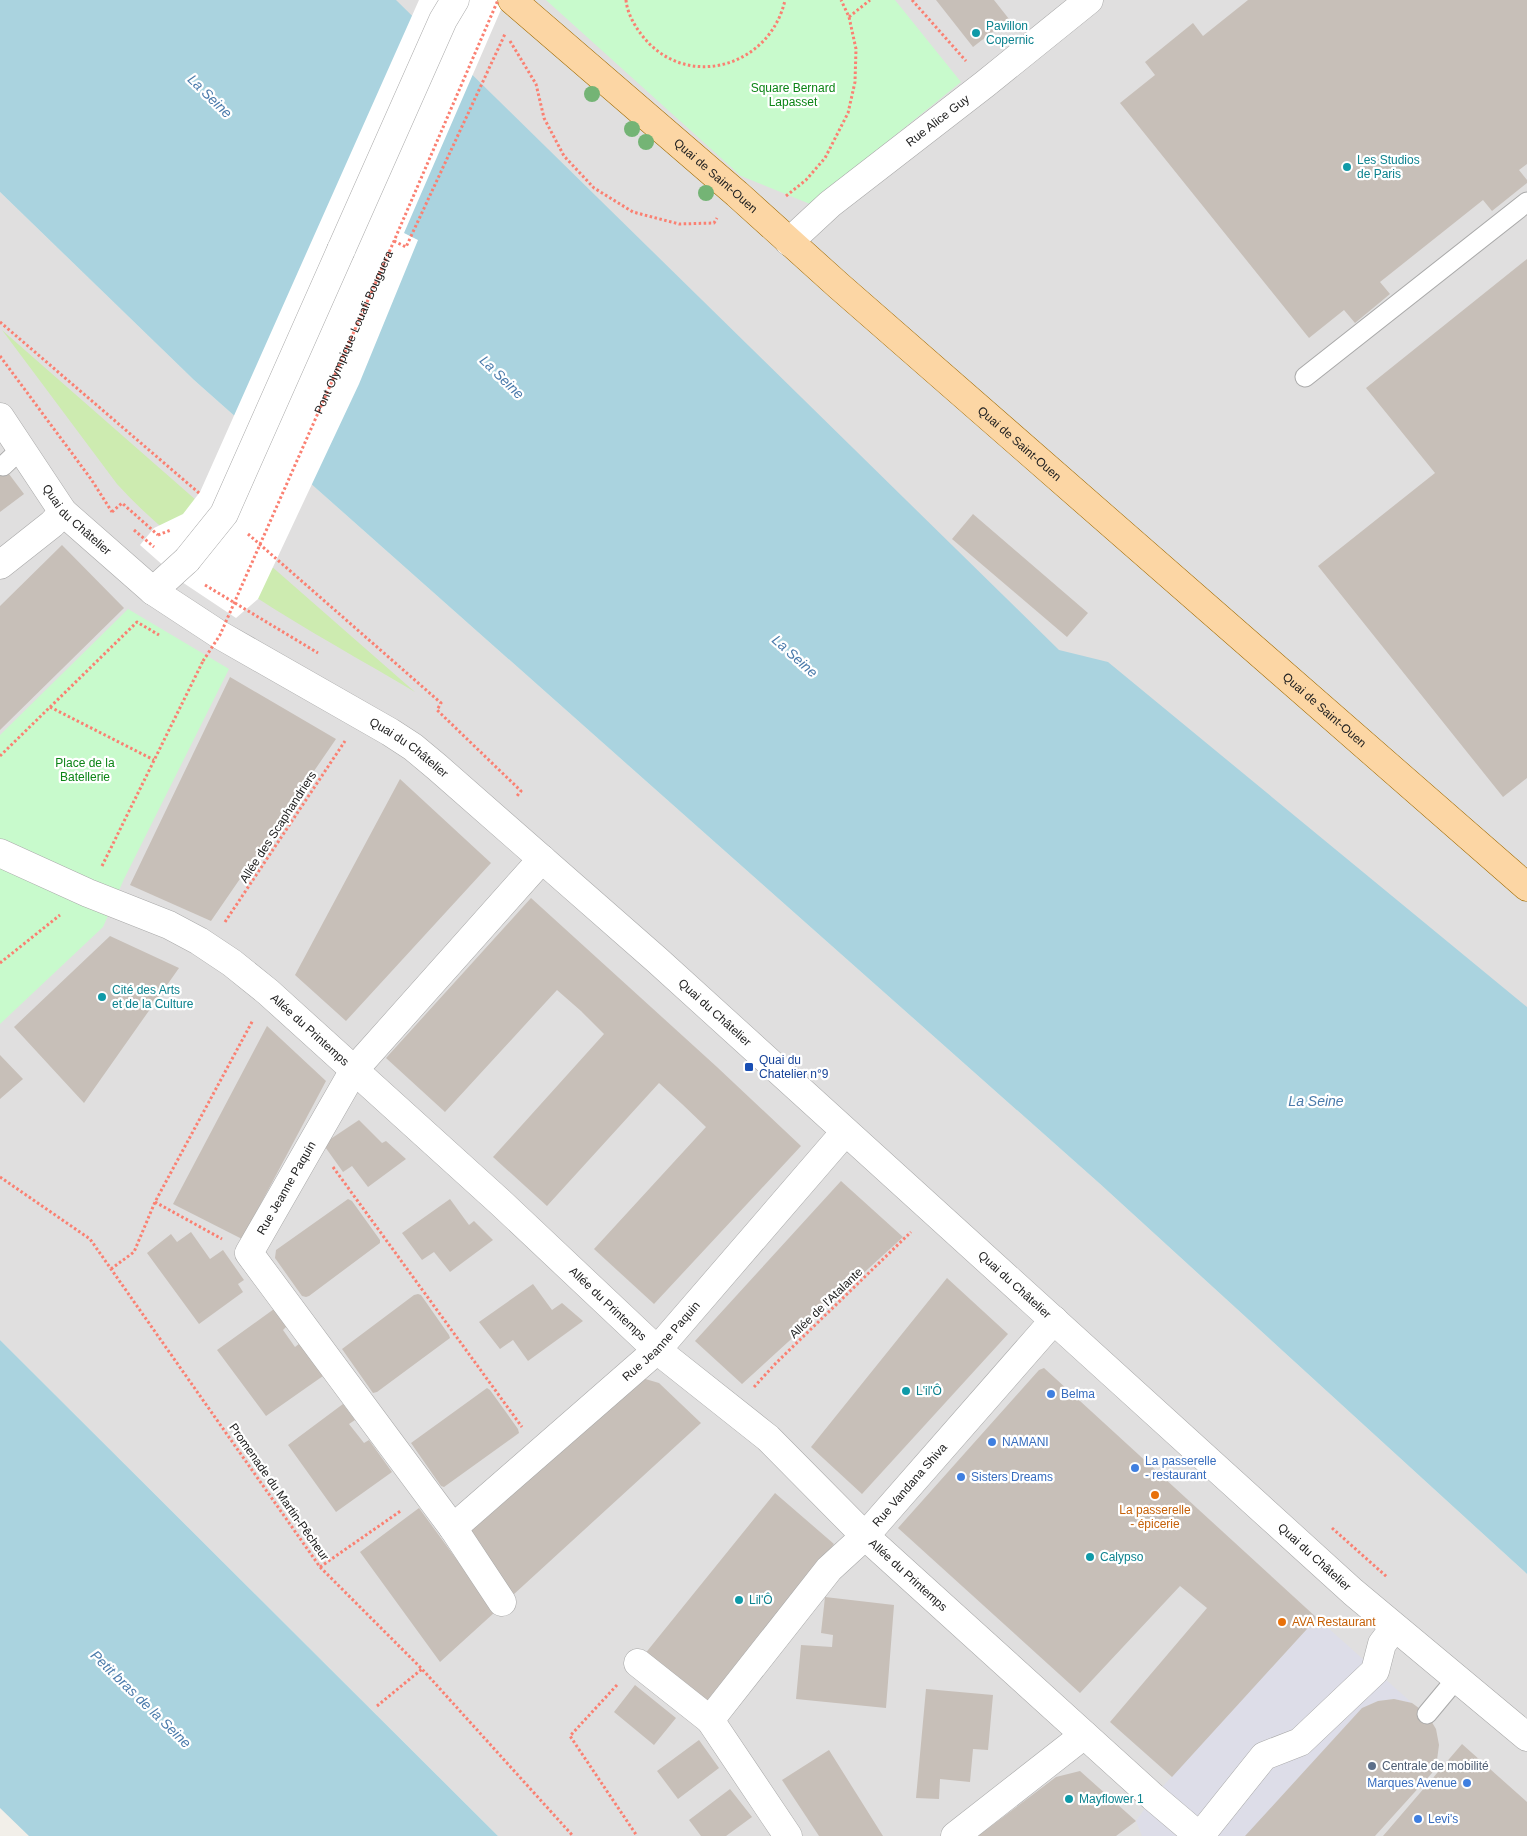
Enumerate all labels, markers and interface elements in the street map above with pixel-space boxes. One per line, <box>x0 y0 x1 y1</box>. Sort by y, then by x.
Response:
place label: Pavillon Copernic <box>986 19 1034 47</box>
marker: Pavillon Copernic <box>970 27 982 39</box>
water label: La Seine <box>185 71 236 121</box>
park label: Square Bernard Lapasset <box>751 81 835 109</box>
street label: Rue Alice Guy <box>903 92 972 150</box>
street label: Quai de Saint-Ouen <box>671 136 760 216</box>
place label: Les Studios de Paris <box>1357 153 1420 181</box>
marker: Les Studios de Paris <box>1341 161 1353 173</box>
street label: Pont Olympique Louafi Bouguera <box>312 248 396 416</box>
water label: La Seine <box>477 352 528 402</box>
street label: Quai de Saint-Ouen <box>975 403 1064 484</box>
street label: Quai du Châtelier <box>40 482 114 558</box>
water label: La Seine <box>769 632 821 681</box>
street label: Quai de Saint-Ouen <box>1280 670 1369 750</box>
street label: Quai du Châtelier <box>367 715 451 780</box>
park label: Place de la Batellerie <box>55 756 115 784</box>
street label: Allée des Scaphandriers <box>237 769 319 885</box>
street label: Quai du Châtelier <box>675 976 754 1049</box>
place label: Cité des Arts et de la Culture <box>112 983 194 1011</box>
marker: Cité des Arts et de la Culture <box>96 991 108 1003</box>
street label: Allée du Printemps <box>268 991 352 1069</box>
place label: Quai du Chatelier n°9 <box>759 1053 829 1081</box>
marker: Quai du Chatelier n°9 <box>743 1061 755 1073</box>
water label: La Seine <box>1288 1093 1344 1109</box>
street label: Rue Jeanne Paquin <box>254 1139 319 1237</box>
street label: Quai du Châtelier <box>975 1248 1054 1321</box>
street label: Allée du Printemps <box>566 1264 650 1344</box>
street label: Allée de l'Atalante <box>787 1265 866 1341</box>
street label: Rue Jeanne Paquin <box>620 1298 703 1384</box>
place label: L'il'Ô <box>916 1383 942 1398</box>
marker: L'il'Ô <box>900 1385 912 1397</box>
place label: Belma <box>1061 1387 1095 1401</box>
marker: Belma <box>1045 1388 1057 1400</box>
street label: Promenade du Martin-Pêcheur <box>226 1421 332 1563</box>
place label: NAMANI <box>1002 1435 1049 1449</box>
marker: NAMANI <box>986 1436 998 1448</box>
street label: Rue Vandana Shiva <box>870 1440 950 1529</box>
place label: La passerelle - restaurant <box>1145 1454 1217 1482</box>
marker: La passerelle - restaurant <box>1129 1462 1141 1474</box>
place label: Sisters Dreams <box>971 1470 1053 1484</box>
marker: Sisters Dreams <box>955 1471 967 1483</box>
marker: La passerelle - épicerie <box>1149 1489 1161 1501</box>
place label: La passerelle - épicerie <box>1119 1503 1191 1531</box>
street label: Quai du Châtelier <box>1275 1520 1354 1594</box>
street label: Allée du Printemps <box>866 1536 950 1614</box>
place label: Calypso <box>1100 1550 1144 1564</box>
marker: Calypso <box>1084 1551 1096 1563</box>
place label: Lil'Ô <box>749 1592 773 1607</box>
marker: Lil'Ô <box>733 1594 745 1606</box>
place label: AVA Restaurant <box>1292 1615 1376 1629</box>
marker: AVA Restaurant <box>1276 1616 1288 1628</box>
water label: Petit bras de la Seine <box>88 1647 195 1751</box>
place label: Centrale de mobilité <box>1382 1759 1489 1773</box>
marker: Centrale de mobilité <box>1366 1760 1378 1772</box>
place label: Marques Avenue <box>1367 1776 1457 1790</box>
marker: Marques Avenue <box>1461 1777 1473 1789</box>
place label: Mayflower 1 <box>1079 1792 1144 1806</box>
marker: Mayflower 1 <box>1063 1793 1075 1805</box>
place label: Levi's <box>1428 1812 1458 1826</box>
marker: Levi's <box>1412 1813 1424 1825</box>

